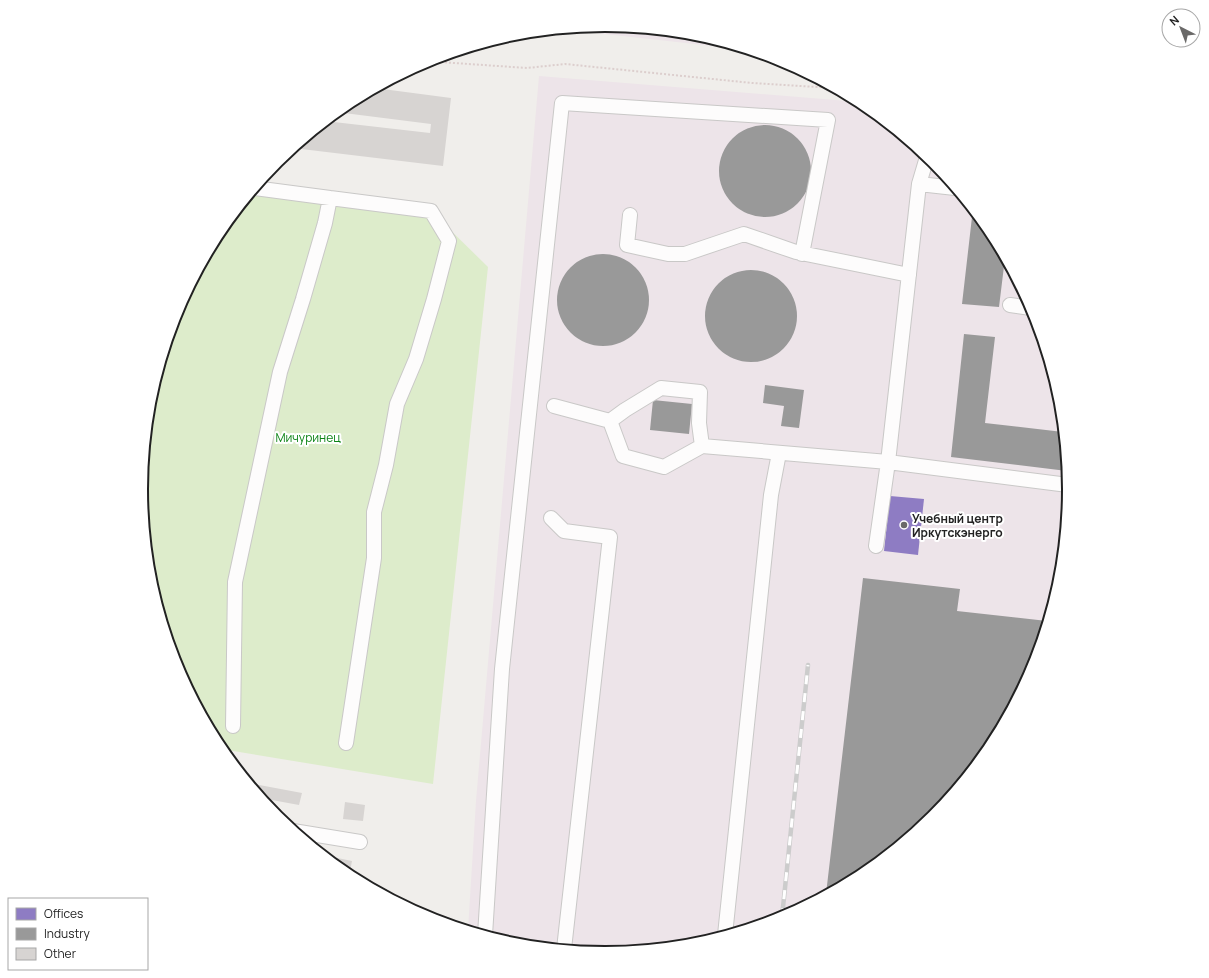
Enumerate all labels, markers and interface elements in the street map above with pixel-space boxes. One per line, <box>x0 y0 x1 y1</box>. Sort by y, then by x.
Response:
north arrow <box>1161 8 1201 48</box>
text: N <box>1166 12 1182 28</box>
park label: Мичуринец <box>275 429 341 446</box>
place label: Учебный центр Иркутскэнерго <box>912 510 1003 541</box>
marker: Учебный центр Иркутскэнерго <box>899 520 909 530</box>
legend <box>8 898 148 970</box>
text: Offices <box>44 905 83 922</box>
text: Industry <box>44 925 90 942</box>
text: Other <box>44 945 77 962</box>

